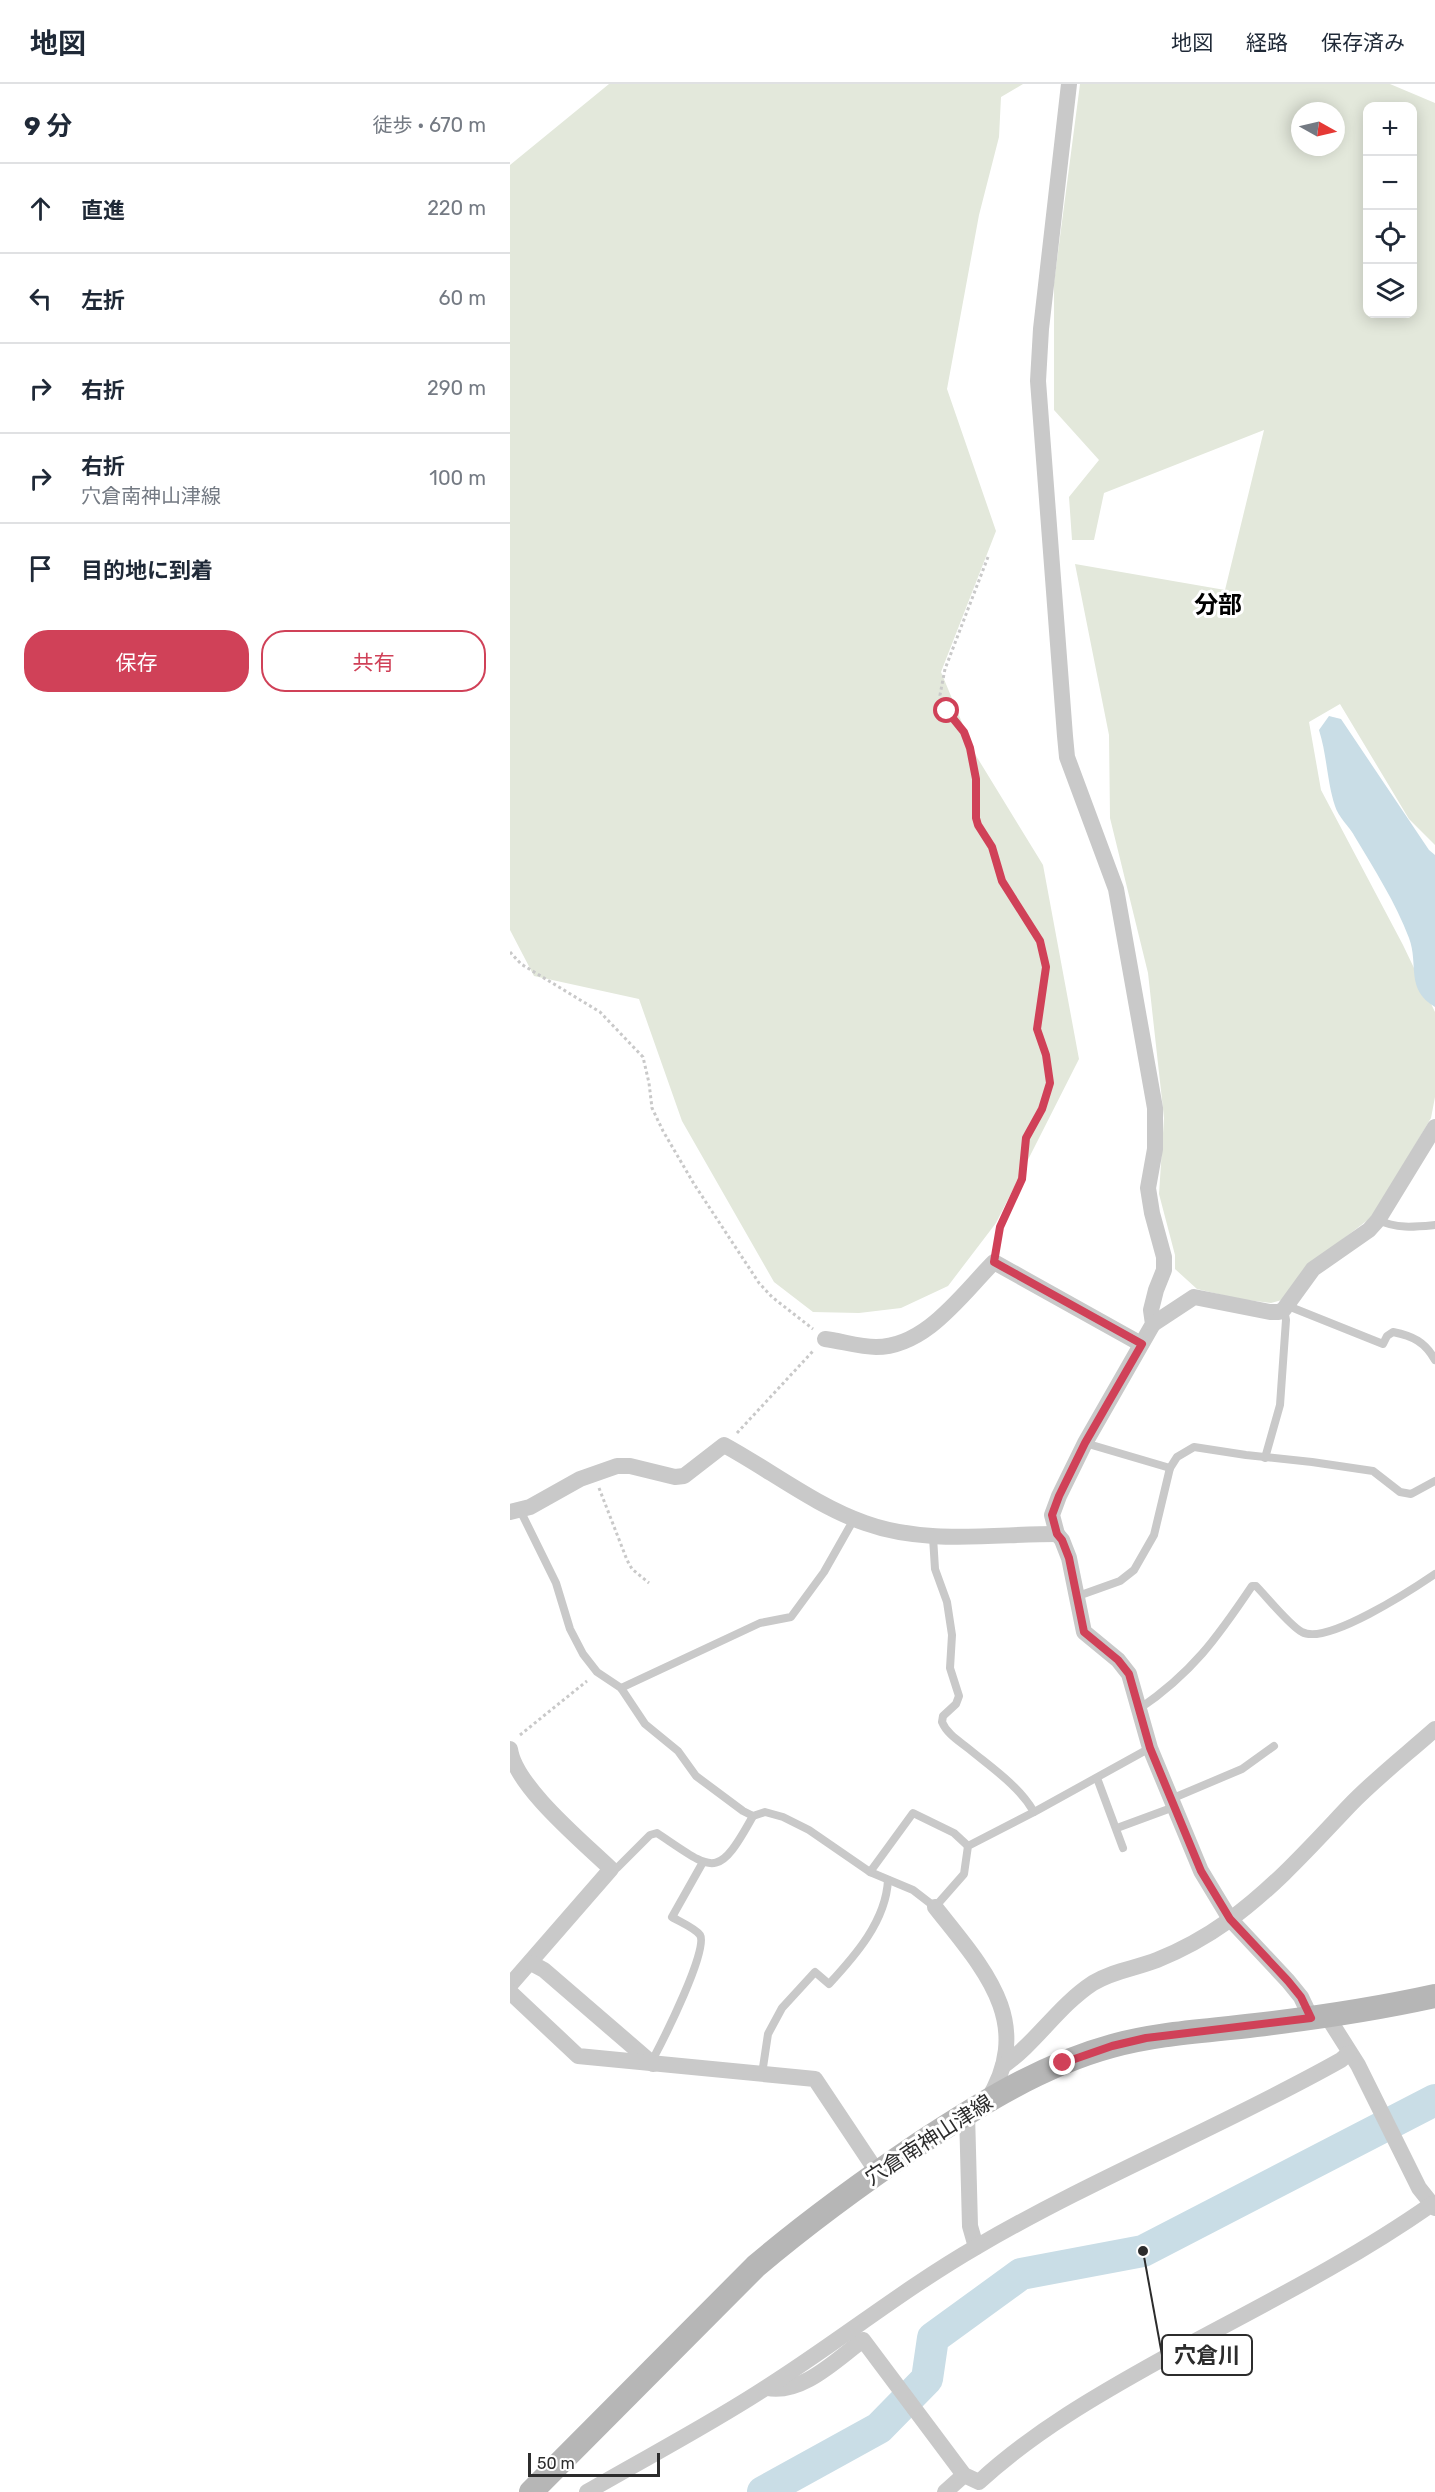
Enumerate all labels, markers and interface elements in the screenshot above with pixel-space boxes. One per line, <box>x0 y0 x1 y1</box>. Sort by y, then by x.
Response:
text: 地図 <box>30 27 86 60</box>
text: 地図 <box>1171 30 1213 55</box>
text: 経路 <box>1246 30 1288 55</box>
text: 保存済み <box>1321 30 1405 55</box>
north arrow <box>1291 102 1345 156</box>
map controls <box>1363 102 1417 318</box>
button: + <box>1363 102 1417 156</box>
text: 9 分 <box>24 111 72 142</box>
text: 徒歩 · 670 m <box>373 113 486 137</box>
button: − <box>1363 156 1417 210</box>
icon: ahead <box>24 192 57 225</box>
text: 220 m <box>427 196 486 220</box>
text: 直進 <box>81 197 125 224</box>
button: locate <box>1363 210 1417 264</box>
button: layers <box>1363 264 1417 318</box>
icon: left <box>24 282 57 315</box>
text: 60 m <box>439 286 486 310</box>
text: 左折 <box>81 287 125 314</box>
icon: right <box>24 372 57 405</box>
text: 290 m <box>427 376 486 400</box>
text: 右折 <box>81 377 125 404</box>
text: 右折 <box>81 453 125 480</box>
icon: right <box>24 462 57 495</box>
text: 100 m <box>429 466 486 490</box>
text: 穴倉南神山津線 <box>81 484 221 508</box>
icon: arrive <box>24 552 57 585</box>
text: 目的地に到着 <box>81 557 213 584</box>
district label: 分部 <box>1194 591 1242 619</box>
button: 保存 <box>24 630 249 692</box>
button: 共有 <box>261 630 486 692</box>
route start <box>933 697 959 723</box>
route end <box>1049 2049 1075 2075</box>
street label: 穴倉南神山津線 <box>860 2089 997 2190</box>
callout: 穴倉川 <box>1162 2335 1252 2375</box>
text: 穴倉川 <box>1174 2342 1240 2369</box>
scale bar <box>528 2450 660 2478</box>
text: 50 m <box>537 2454 575 2473</box>

